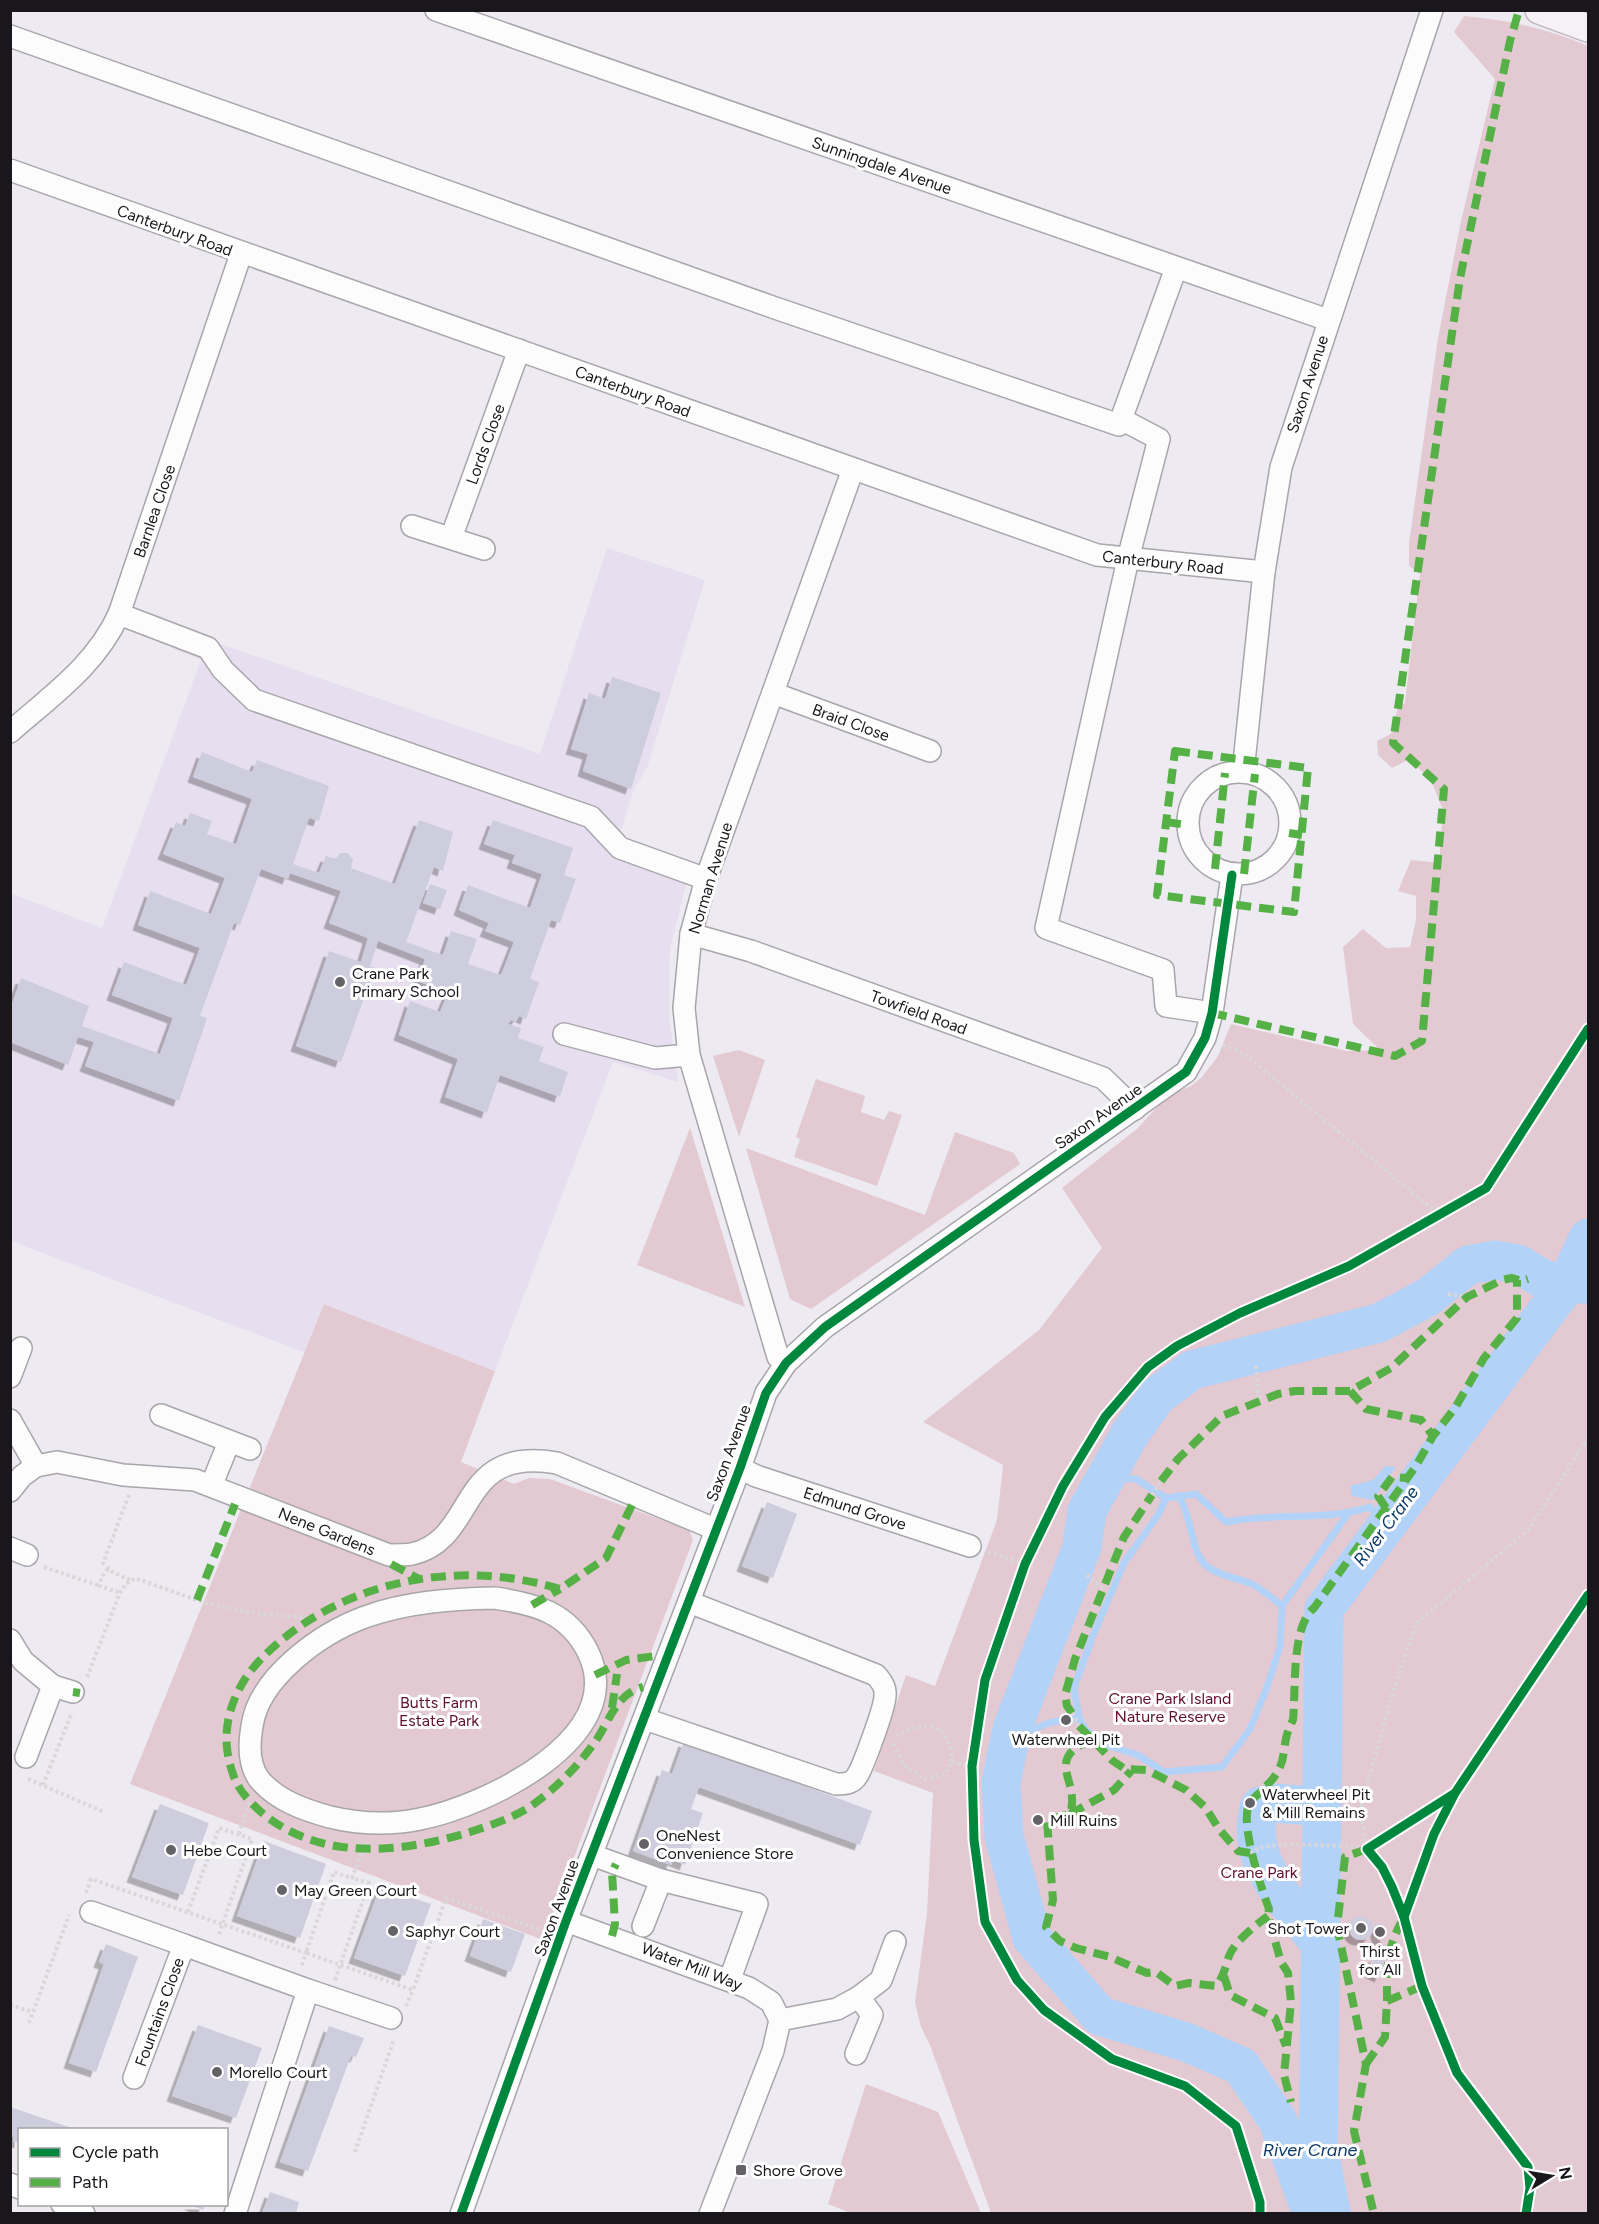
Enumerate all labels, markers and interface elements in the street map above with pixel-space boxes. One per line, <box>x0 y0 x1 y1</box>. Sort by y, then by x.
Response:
street label: Sunningdale Avenue <box>809 133 954 198</box>
street label: Canterbury Road <box>114 201 235 260</box>
street label: Saxon Avenue <box>1283 333 1332 435</box>
street label: Canterbury Road <box>572 362 693 421</box>
street label: Lords Close <box>462 401 509 487</box>
street label: Barnlea Close <box>130 462 179 560</box>
street label: Canterbury Road <box>1101 547 1224 578</box>
street label: Braid Close <box>810 700 892 745</box>
street label: Norman Avenue <box>684 820 737 936</box>
place label: Crane Park Primary School <box>352 964 459 1001</box>
marker: Crane Park Primary School <box>333 975 347 989</box>
street label: Towfield Road <box>868 986 970 1039</box>
street label: Saxon Avenue <box>1051 1079 1146 1153</box>
street label: Saxon Avenue <box>702 1402 755 1504</box>
water label: River Crane <box>1349 1481 1423 1570</box>
street label: Edmund Grove <box>801 1483 909 1534</box>
street label: Nene Gardens <box>276 1503 378 1560</box>
park label: Crane Park Island Nature Reserve <box>1109 1689 1231 1726</box>
park label: Butts Farm Estate Park <box>399 1693 479 1730</box>
marker: Waterwheel Pit <box>1059 1713 1073 1727</box>
place label: Waterwheel Pit <box>1012 1730 1120 1749</box>
place label: Waterwheel Pit & Mill Remains <box>1262 1785 1370 1822</box>
marker: Waterwheel Pit & Mill Remains <box>1243 1796 1257 1810</box>
place label: Mill Ruins <box>1050 1811 1117 1830</box>
marker: Mill Ruins <box>1031 1813 1045 1827</box>
place label: OneNest Convenience Store <box>656 1826 794 1863</box>
marker: OneNest Convenience Store <box>637 1837 651 1851</box>
place label: Hebe Court <box>183 1841 267 1860</box>
marker: Hebe Court <box>164 1843 178 1857</box>
street label: Saxon Avenue <box>530 1857 583 1959</box>
park label: Crane Park <box>1220 1863 1298 1882</box>
place label: May Green Court <box>294 1881 417 1900</box>
marker: May Green Court <box>275 1883 289 1897</box>
place label: Shot Tower <box>1268 1919 1350 1938</box>
marker: Shot Tower <box>1354 1921 1368 1935</box>
place label: Saphyr Court <box>405 1922 500 1941</box>
marker: Saphyr Court <box>386 1924 400 1938</box>
marker: Thirst for All <box>1373 1925 1387 1939</box>
street label: Water Mill Way <box>639 1939 745 1995</box>
place label: Thirst for All <box>1359 1942 1401 1979</box>
street label: Fountains Close <box>131 1955 188 2069</box>
place label: Morello Court <box>229 2063 327 2082</box>
marker: Morello Court <box>210 2065 224 2079</box>
legend <box>18 2128 228 2206</box>
water label: River Crane <box>1263 2139 1357 2161</box>
text: Cycle path <box>72 2141 159 2163</box>
north arrow <box>1521 2146 1581 2206</box>
place label: Shore Grove <box>753 2161 843 2180</box>
marker: Shore Grove <box>734 2163 748 2177</box>
text: N <box>1555 2165 1576 2181</box>
text: Path <box>72 2171 108 2193</box>

